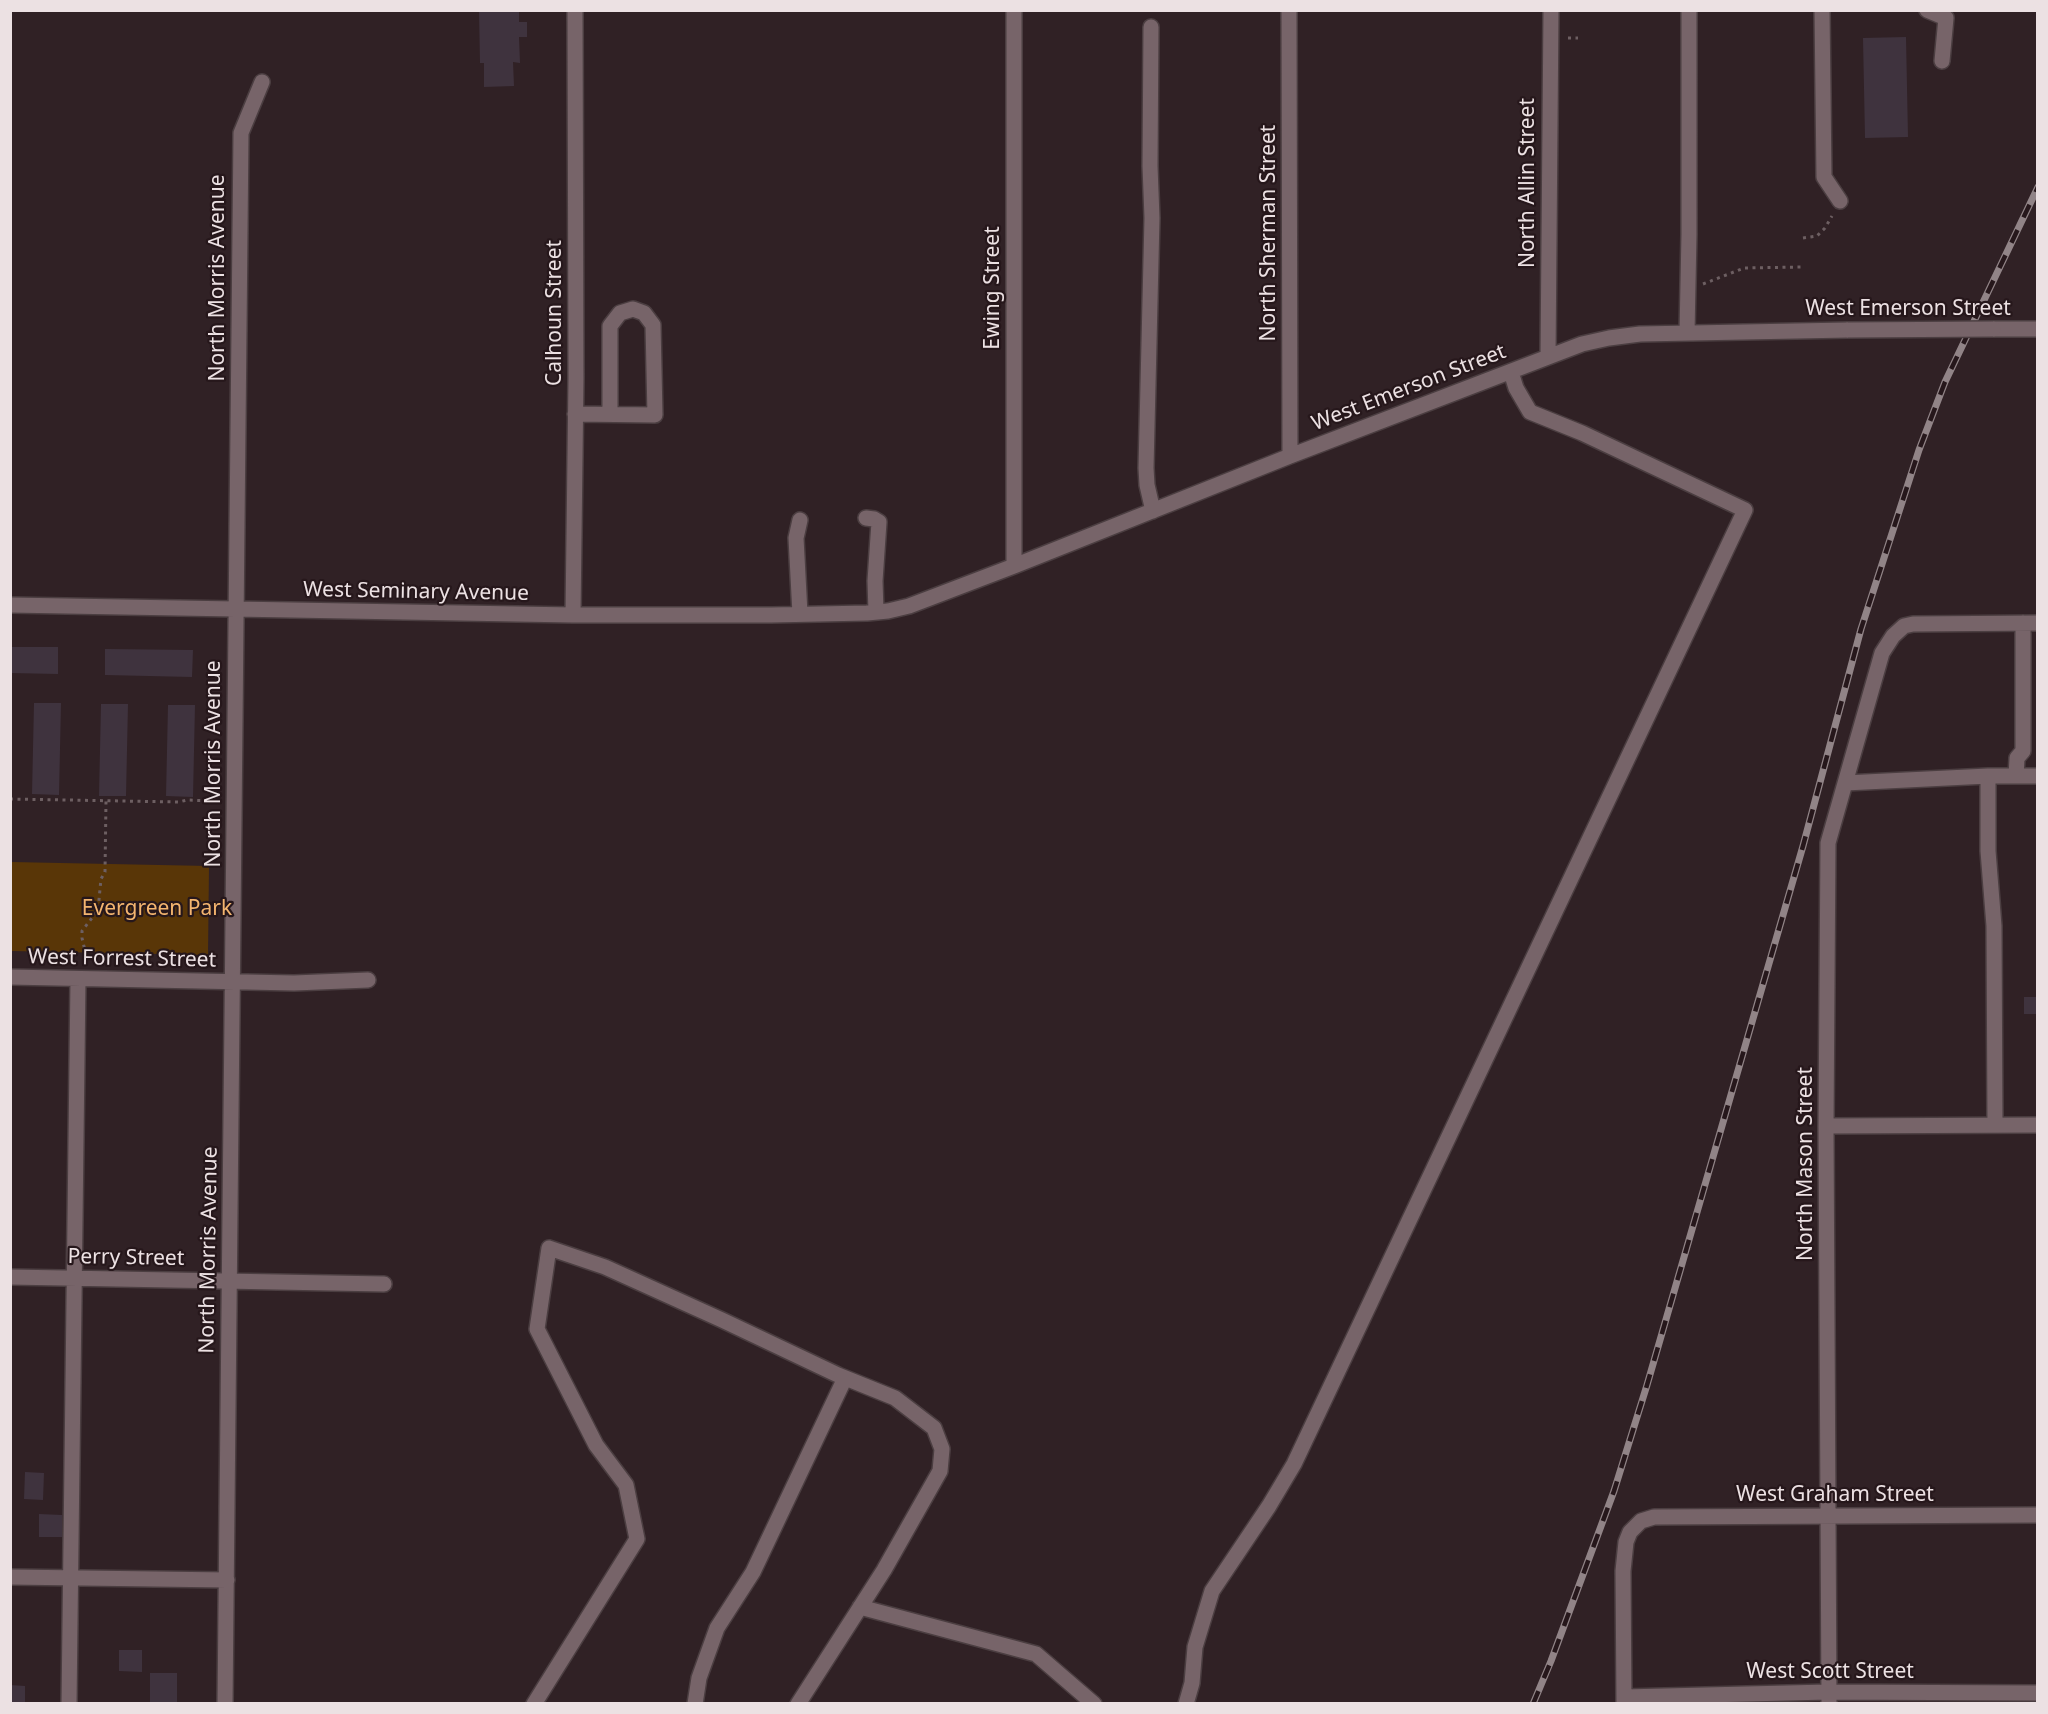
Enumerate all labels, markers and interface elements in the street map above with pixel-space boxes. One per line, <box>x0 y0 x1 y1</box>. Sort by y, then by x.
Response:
street label: North Allin Street <box>1515 98 1541 268</box>
street label: North Sherman Street <box>1256 125 1282 341</box>
street label: North Morris Avenue <box>205 174 231 382</box>
street label: Ewing Street <box>980 226 1006 350</box>
street label: Calhoun Street <box>542 240 568 386</box>
street label: West Emerson Street <box>1805 296 2011 322</box>
street label: West Emerson Street <box>1308 339 1510 437</box>
street label: West Seminary Avenue <box>303 577 529 607</box>
street label: North Morris Avenue <box>201 660 227 868</box>
park label: Evergreen Park <box>82 896 232 922</box>
street label: West Forrest Street <box>28 945 216 973</box>
street label: North Mason Street <box>1793 1067 1819 1261</box>
street label: North Morris Avenue <box>195 1146 223 1354</box>
street label: Perry Street <box>67 1244 185 1272</box>
street label: West Graham Street <box>1736 1482 1934 1508</box>
street label: West Scott Street <box>1746 1659 1914 1685</box>

